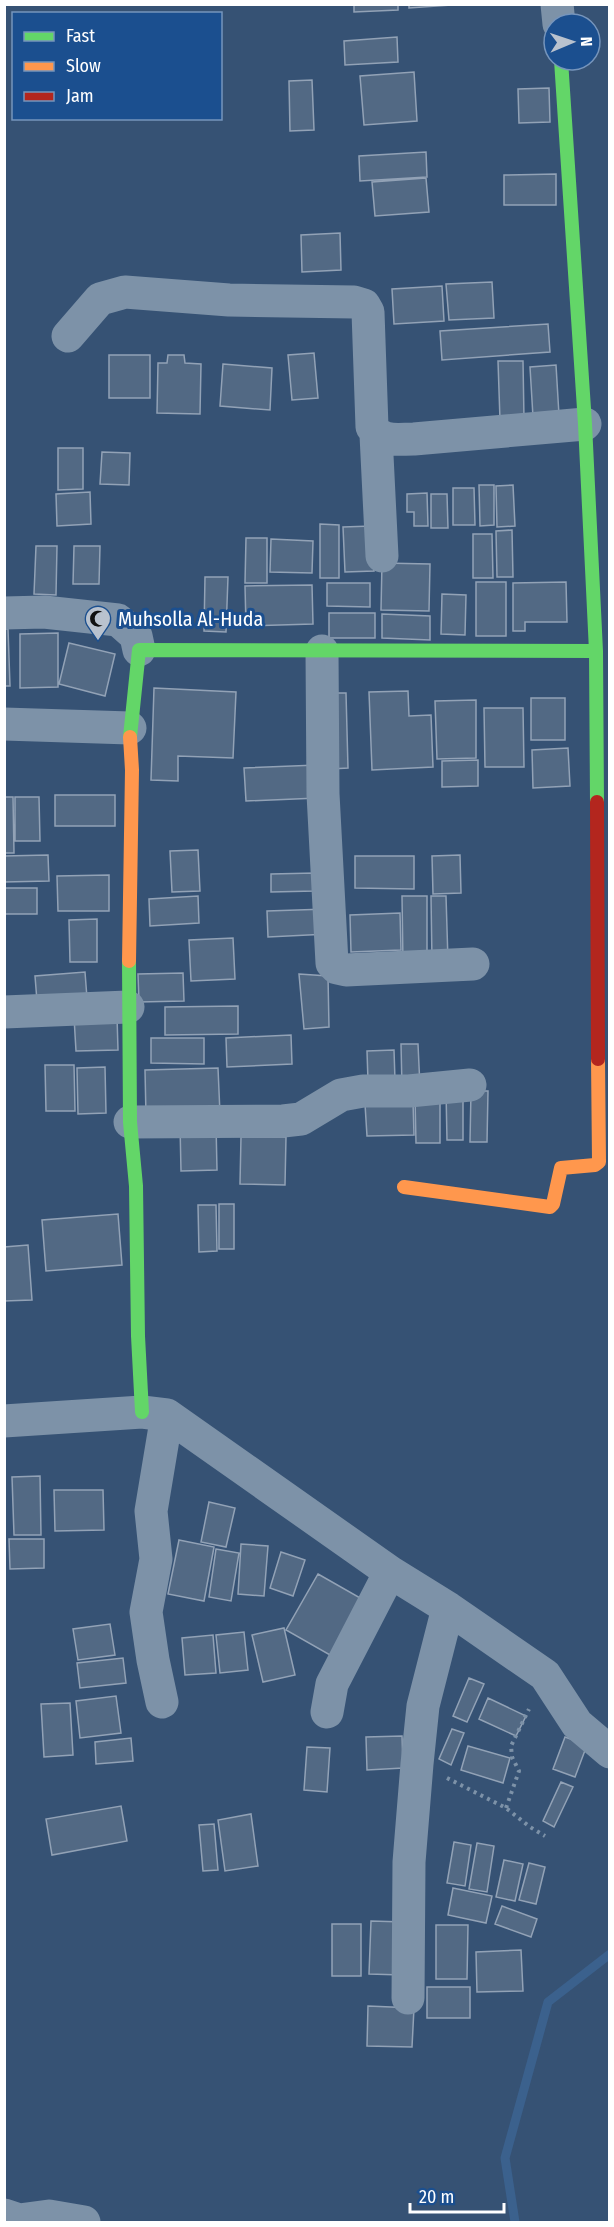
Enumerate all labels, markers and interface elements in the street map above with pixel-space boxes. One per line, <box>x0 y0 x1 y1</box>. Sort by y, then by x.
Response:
legend <box>12 12 222 120</box>
north arrow <box>542 12 602 72</box>
text: Fast <box>66 25 95 47</box>
text: N <box>577 36 596 47</box>
text: Slow <box>66 55 101 77</box>
text: Jam <box>66 85 94 107</box>
mosque icon: Muhsolla Al-Huda <box>83 604 113 642</box>
place label: Muhsolla Al-Huda <box>118 607 263 631</box>
scale bar <box>410 2176 504 2214</box>
text: 20 m <box>419 2186 454 2208</box>

